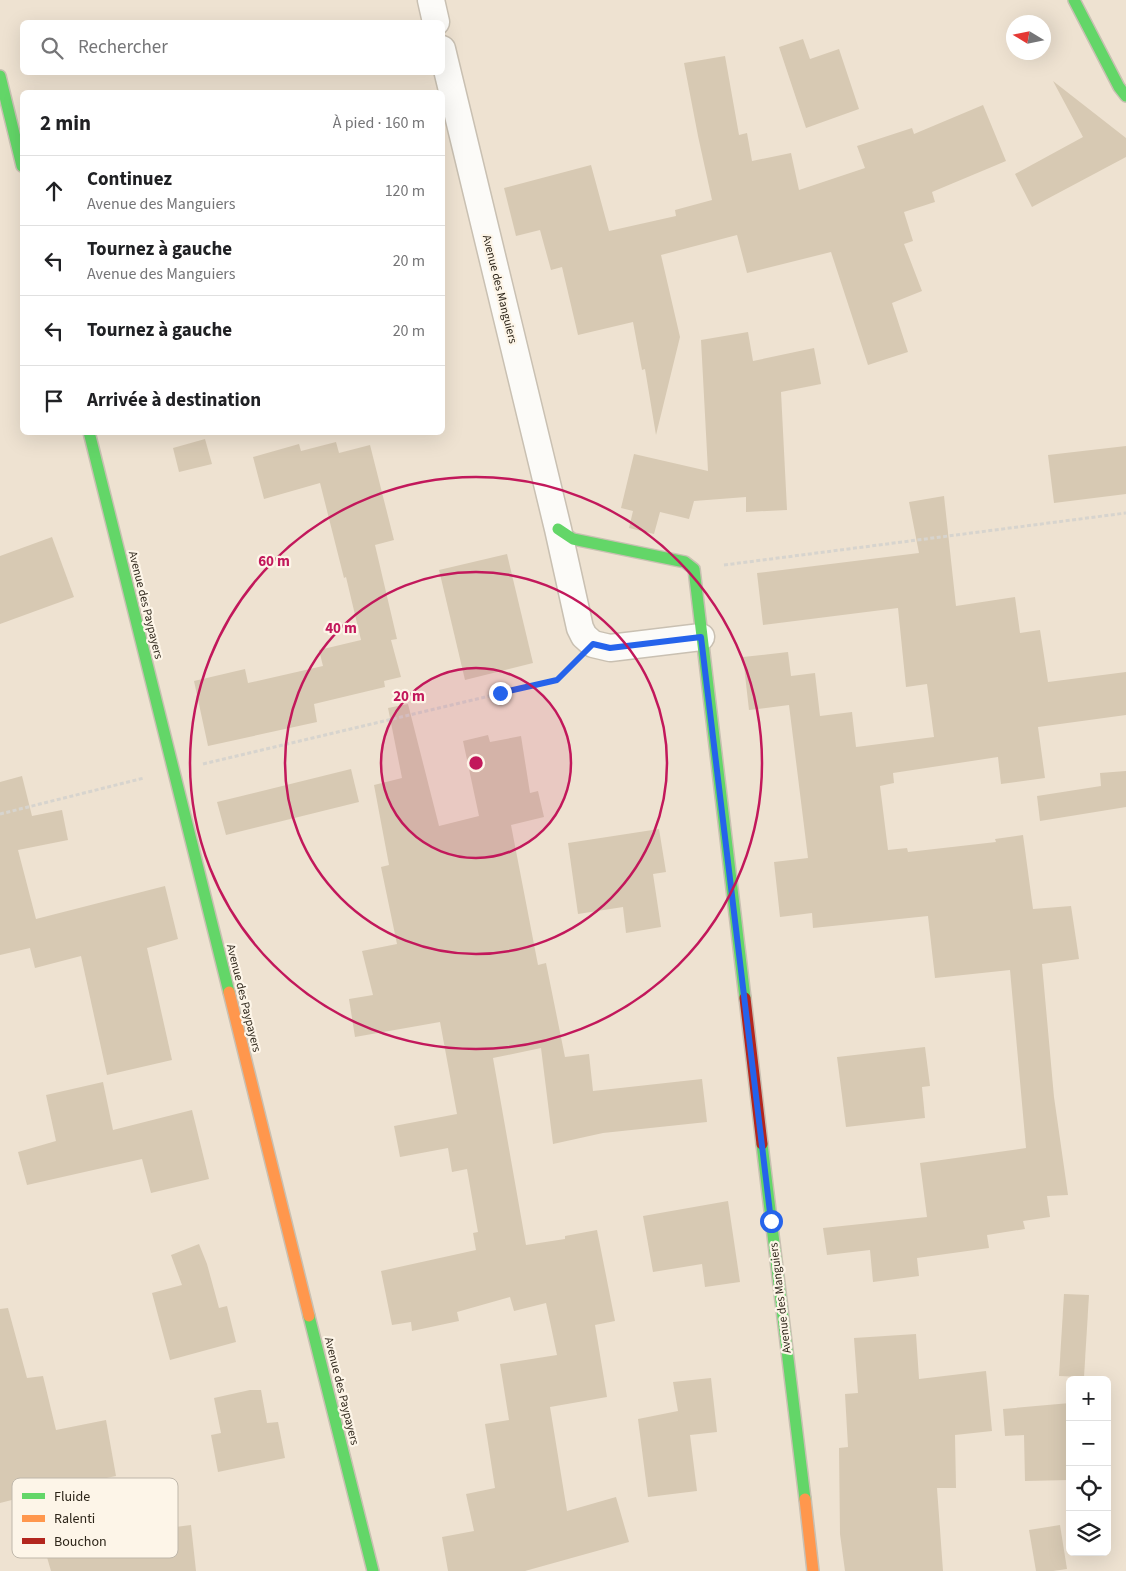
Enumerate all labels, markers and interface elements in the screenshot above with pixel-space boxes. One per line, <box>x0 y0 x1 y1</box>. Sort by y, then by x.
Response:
north arrow <box>1006 15 1051 60</box>
search box <box>20 20 445 75</box>
icon: search <box>38 34 66 62</box>
text: Rechercher <box>78 34 168 61</box>
text: 2 min <box>40 108 91 138</box>
text: À pied · 160 m <box>333 112 425 134</box>
text: Continuez <box>87 166 172 193</box>
icon: ahead <box>40 177 68 205</box>
text: 120 m <box>385 180 425 202</box>
text: Avenue des Manguiers <box>87 193 236 215</box>
street label: Avenue des Manguiers <box>478 233 521 345</box>
text: Tournez à gauche <box>87 236 232 263</box>
icon: left <box>40 247 68 275</box>
text: 20 m <box>393 250 425 272</box>
text: Avenue des Manguiers <box>87 263 236 285</box>
icon: left <box>40 317 68 345</box>
text: Tournez à gauche <box>87 317 232 344</box>
text: 20 m <box>393 320 425 342</box>
icon: arrive <box>40 387 68 415</box>
text: Arrivée à destination <box>87 387 261 414</box>
street label: Avenue des Paypayers <box>124 549 167 661</box>
text: 60 m <box>258 551 290 572</box>
text: 40 m <box>325 618 357 639</box>
route end <box>489 682 512 705</box>
text: 20 m <box>393 686 425 707</box>
centre of rings <box>467 754 485 772</box>
street label: Avenue des Paypayers <box>222 942 265 1054</box>
route start <box>760 1210 783 1233</box>
street label: Avenue des Manguiers <box>765 1242 796 1354</box>
street label: Avenue des Paypayers <box>320 1335 363 1447</box>
map controls <box>1066 1376 1111 1556</box>
button: + <box>1066 1376 1111 1421</box>
button: − <box>1066 1421 1111 1466</box>
button: locate <box>1066 1466 1111 1511</box>
legend <box>12 1478 178 1558</box>
text: Fluide <box>54 1487 90 1507</box>
text: Ralenti <box>54 1509 95 1529</box>
button: layers <box>1066 1511 1111 1556</box>
text: Bouchon <box>54 1532 107 1552</box>

